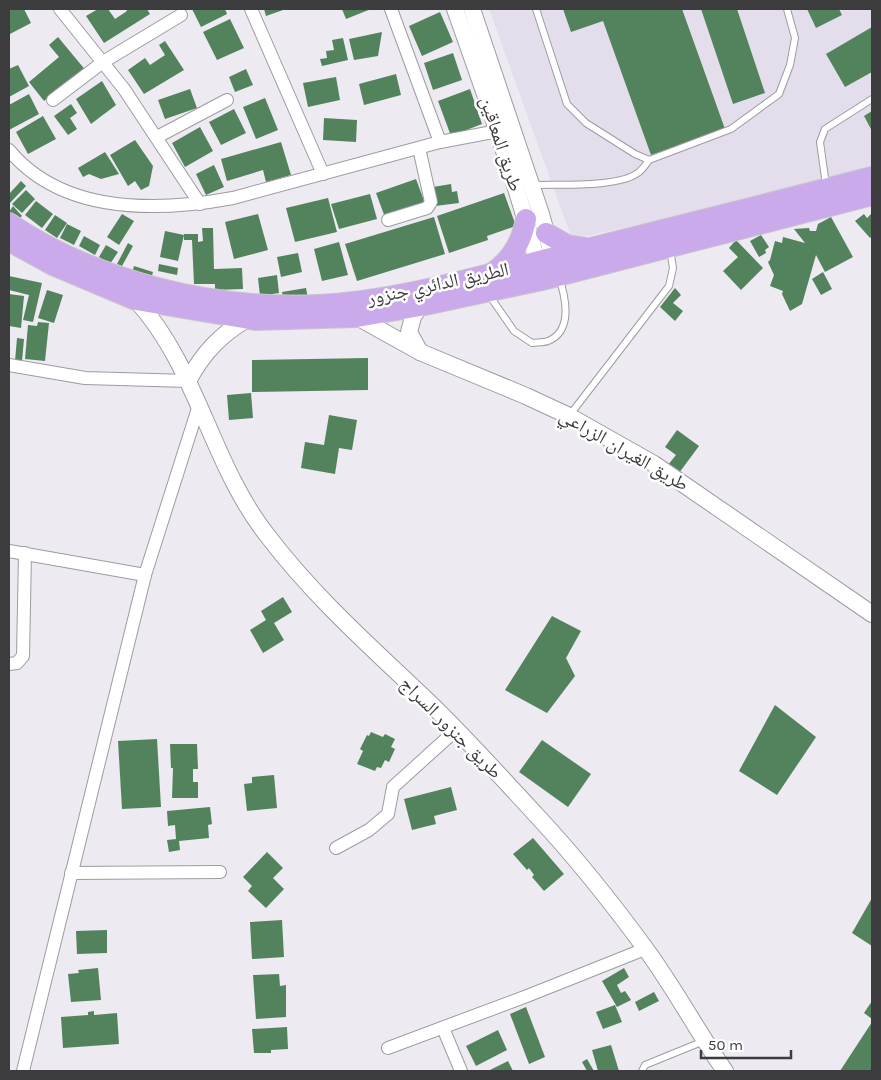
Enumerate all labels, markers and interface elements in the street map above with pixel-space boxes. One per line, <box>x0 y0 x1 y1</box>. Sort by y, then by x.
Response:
street label: طريق المعاقين <box>475 94 527 194</box>
street label: الطريق الدائري جنزور <box>364 258 512 314</box>
street label: طريق الغيران الزراعي <box>554 404 692 499</box>
street label: طريق جنزور السراج <box>396 673 506 783</box>
scale bar <box>701 1028 791 1060</box>
text: 50 m <box>708 1036 743 1054</box>

